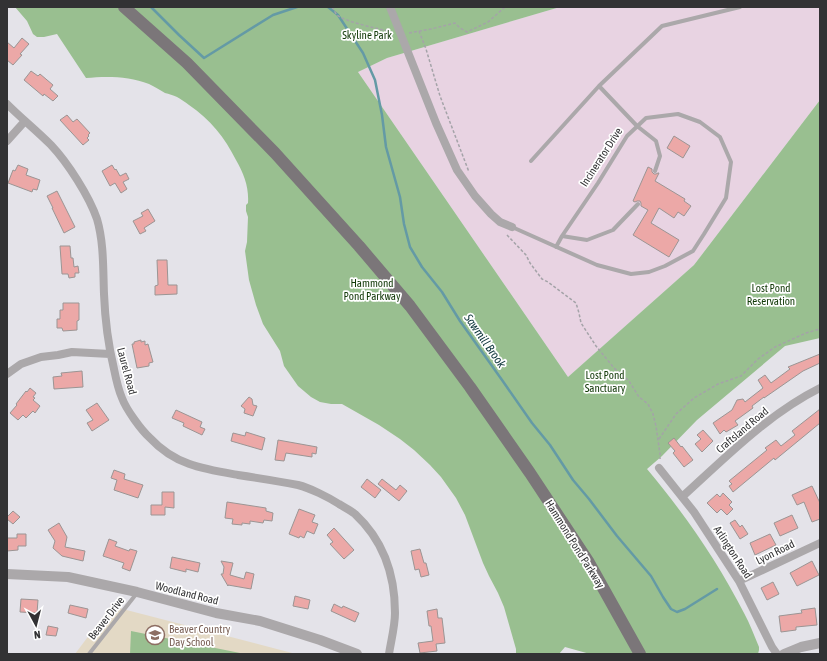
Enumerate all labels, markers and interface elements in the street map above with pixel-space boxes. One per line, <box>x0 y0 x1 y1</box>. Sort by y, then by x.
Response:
park label: Skyline Park <box>342 29 392 41</box>
street label: Incinerator Drive <box>578 125 624 189</box>
park label: Hammond Pond Parkway <box>344 277 401 302</box>
park label: Lost Pond Reservation <box>747 282 795 307</box>
water label: Sawmill Brook <box>461 311 509 371</box>
street label: Laurel Road <box>115 346 139 396</box>
park label: Lost Pond Sanctuary <box>585 369 626 394</box>
street label: Craftsland Road <box>714 405 770 455</box>
street label: Hammond Pond Parkway <box>543 498 607 591</box>
street label: Arlington Road <box>712 523 754 581</box>
street label: Lyon Road <box>754 538 796 566</box>
street label: Woodland Road <box>154 579 220 607</box>
street label: Beaver Drive <box>86 594 126 642</box>
north arrow <box>16 605 56 645</box>
place label: Beaver Country Day School <box>169 623 231 648</box>
school or university icon: Beaver Country Day School <box>144 624 166 646</box>
text: N <box>33 629 41 641</box>

